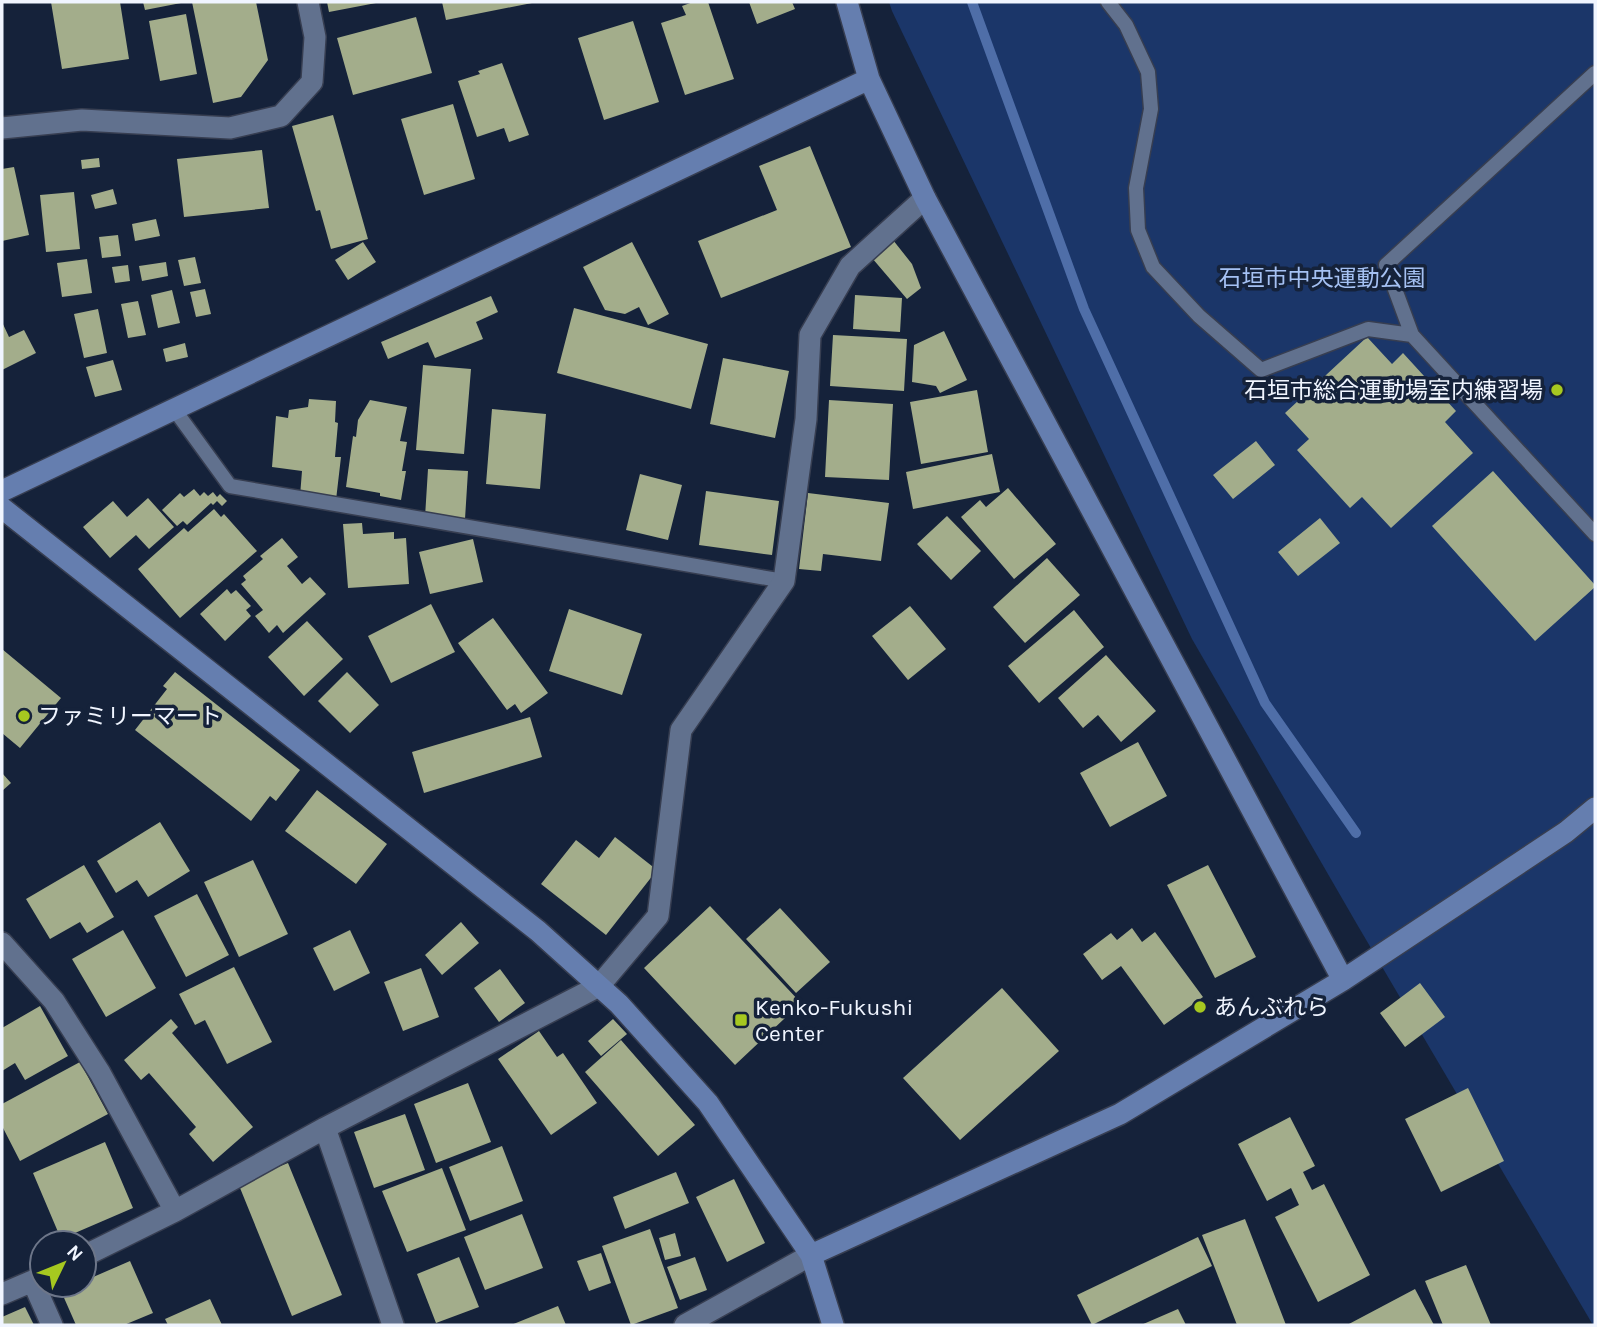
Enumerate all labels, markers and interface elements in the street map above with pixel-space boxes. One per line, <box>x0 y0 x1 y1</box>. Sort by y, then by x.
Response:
park label: 石垣市中央運動公園 <box>1219 265 1426 292</box>
place label: 石垣市総合運動場室内練習場 <box>1244 377 1543 404</box>
marker: 石垣市総合運動場室内練習場 <box>1549 382 1565 398</box>
place label: ファミリーマート <box>38 703 222 730</box>
marker: ファミリーマート <box>16 708 32 724</box>
place label: Kenko-Fukushi Center <box>755 994 913 1047</box>
place label: あんぶれら <box>1214 994 1329 1021</box>
marker: あんぶれら <box>1192 999 1208 1015</box>
marker: Kenko-Fukushi Center <box>733 1012 749 1028</box>
north arrow <box>28 1229 98 1299</box>
text: N <box>62 1241 87 1266</box>

